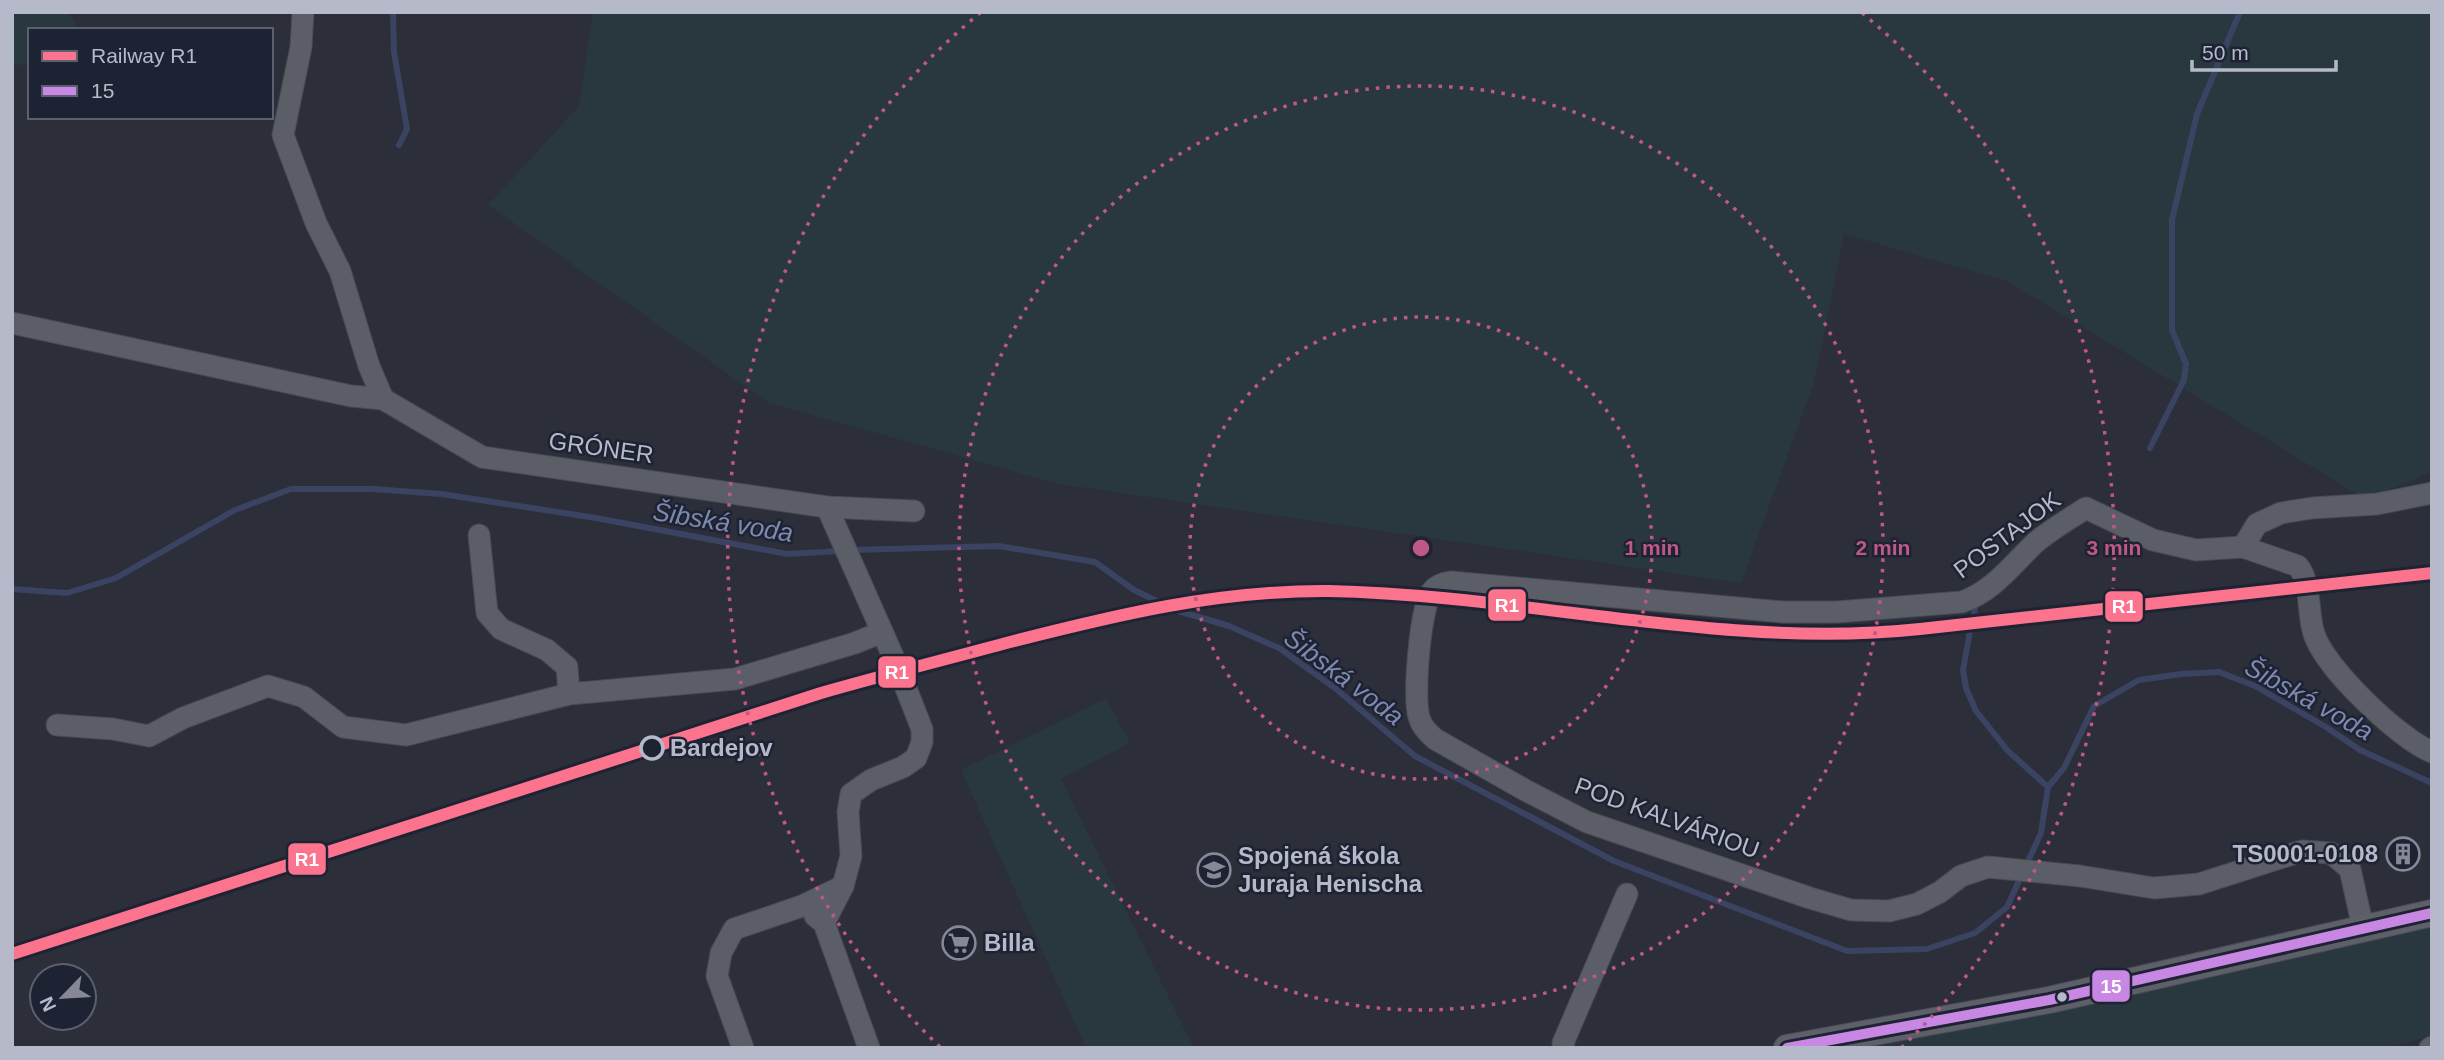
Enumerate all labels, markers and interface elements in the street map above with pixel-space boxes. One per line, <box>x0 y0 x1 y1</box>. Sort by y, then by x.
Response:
legend <box>28 28 273 119</box>
scale bar <box>2192 28 2336 72</box>
text: 50 m <box>2202 41 2249 64</box>
text: Railway R1 <box>91 44 197 67</box>
text: 15 <box>91 79 114 102</box>
street label: GRÓNER <box>547 427 655 468</box>
street label: POSTAJOK <box>1948 486 2065 583</box>
water label: Šibská voda <box>651 496 795 548</box>
centre of rings <box>1409 536 1433 560</box>
text: 1 min <box>1625 536 1679 559</box>
text: 2 min <box>1856 536 1910 559</box>
text: 3 min <box>2087 536 2141 559</box>
line badge: R1 <box>1487 588 1527 622</box>
line badge: R1 <box>2104 590 2144 623</box>
text: R1 <box>1495 595 1520 616</box>
text: R1 <box>2112 596 2137 617</box>
water label: Šibská voda <box>1278 622 1410 732</box>
water label: Šibská voda <box>2240 652 2378 746</box>
line badge: R1 <box>877 655 917 689</box>
text: R1 <box>885 662 910 683</box>
place label: Bardejov <box>670 734 773 761</box>
marker: Bardejov <box>640 736 664 760</box>
street label: POD KALVÁRIOU <box>1571 772 1763 863</box>
building icon: TS0001-0108 <box>2384 835 2422 873</box>
place label: TS0001-0108 <box>2233 840 2378 867</box>
line badge: R1 <box>287 842 327 876</box>
place label: Spojená škola Juraja Henischa <box>1238 842 1423 897</box>
text: R1 <box>295 849 320 870</box>
school or university icon: Spojená škola Juraja Henischa <box>1195 851 1233 889</box>
supermarket icon: Billa <box>940 924 978 962</box>
place label: Billa <box>984 929 1035 956</box>
north arrow <box>28 962 98 1032</box>
line badge: 15 <box>2091 969 2131 1003</box>
text: 15 <box>2100 976 2122 997</box>
unlabelled marker <box>2055 990 2069 1004</box>
text: N <box>36 993 60 1015</box>

